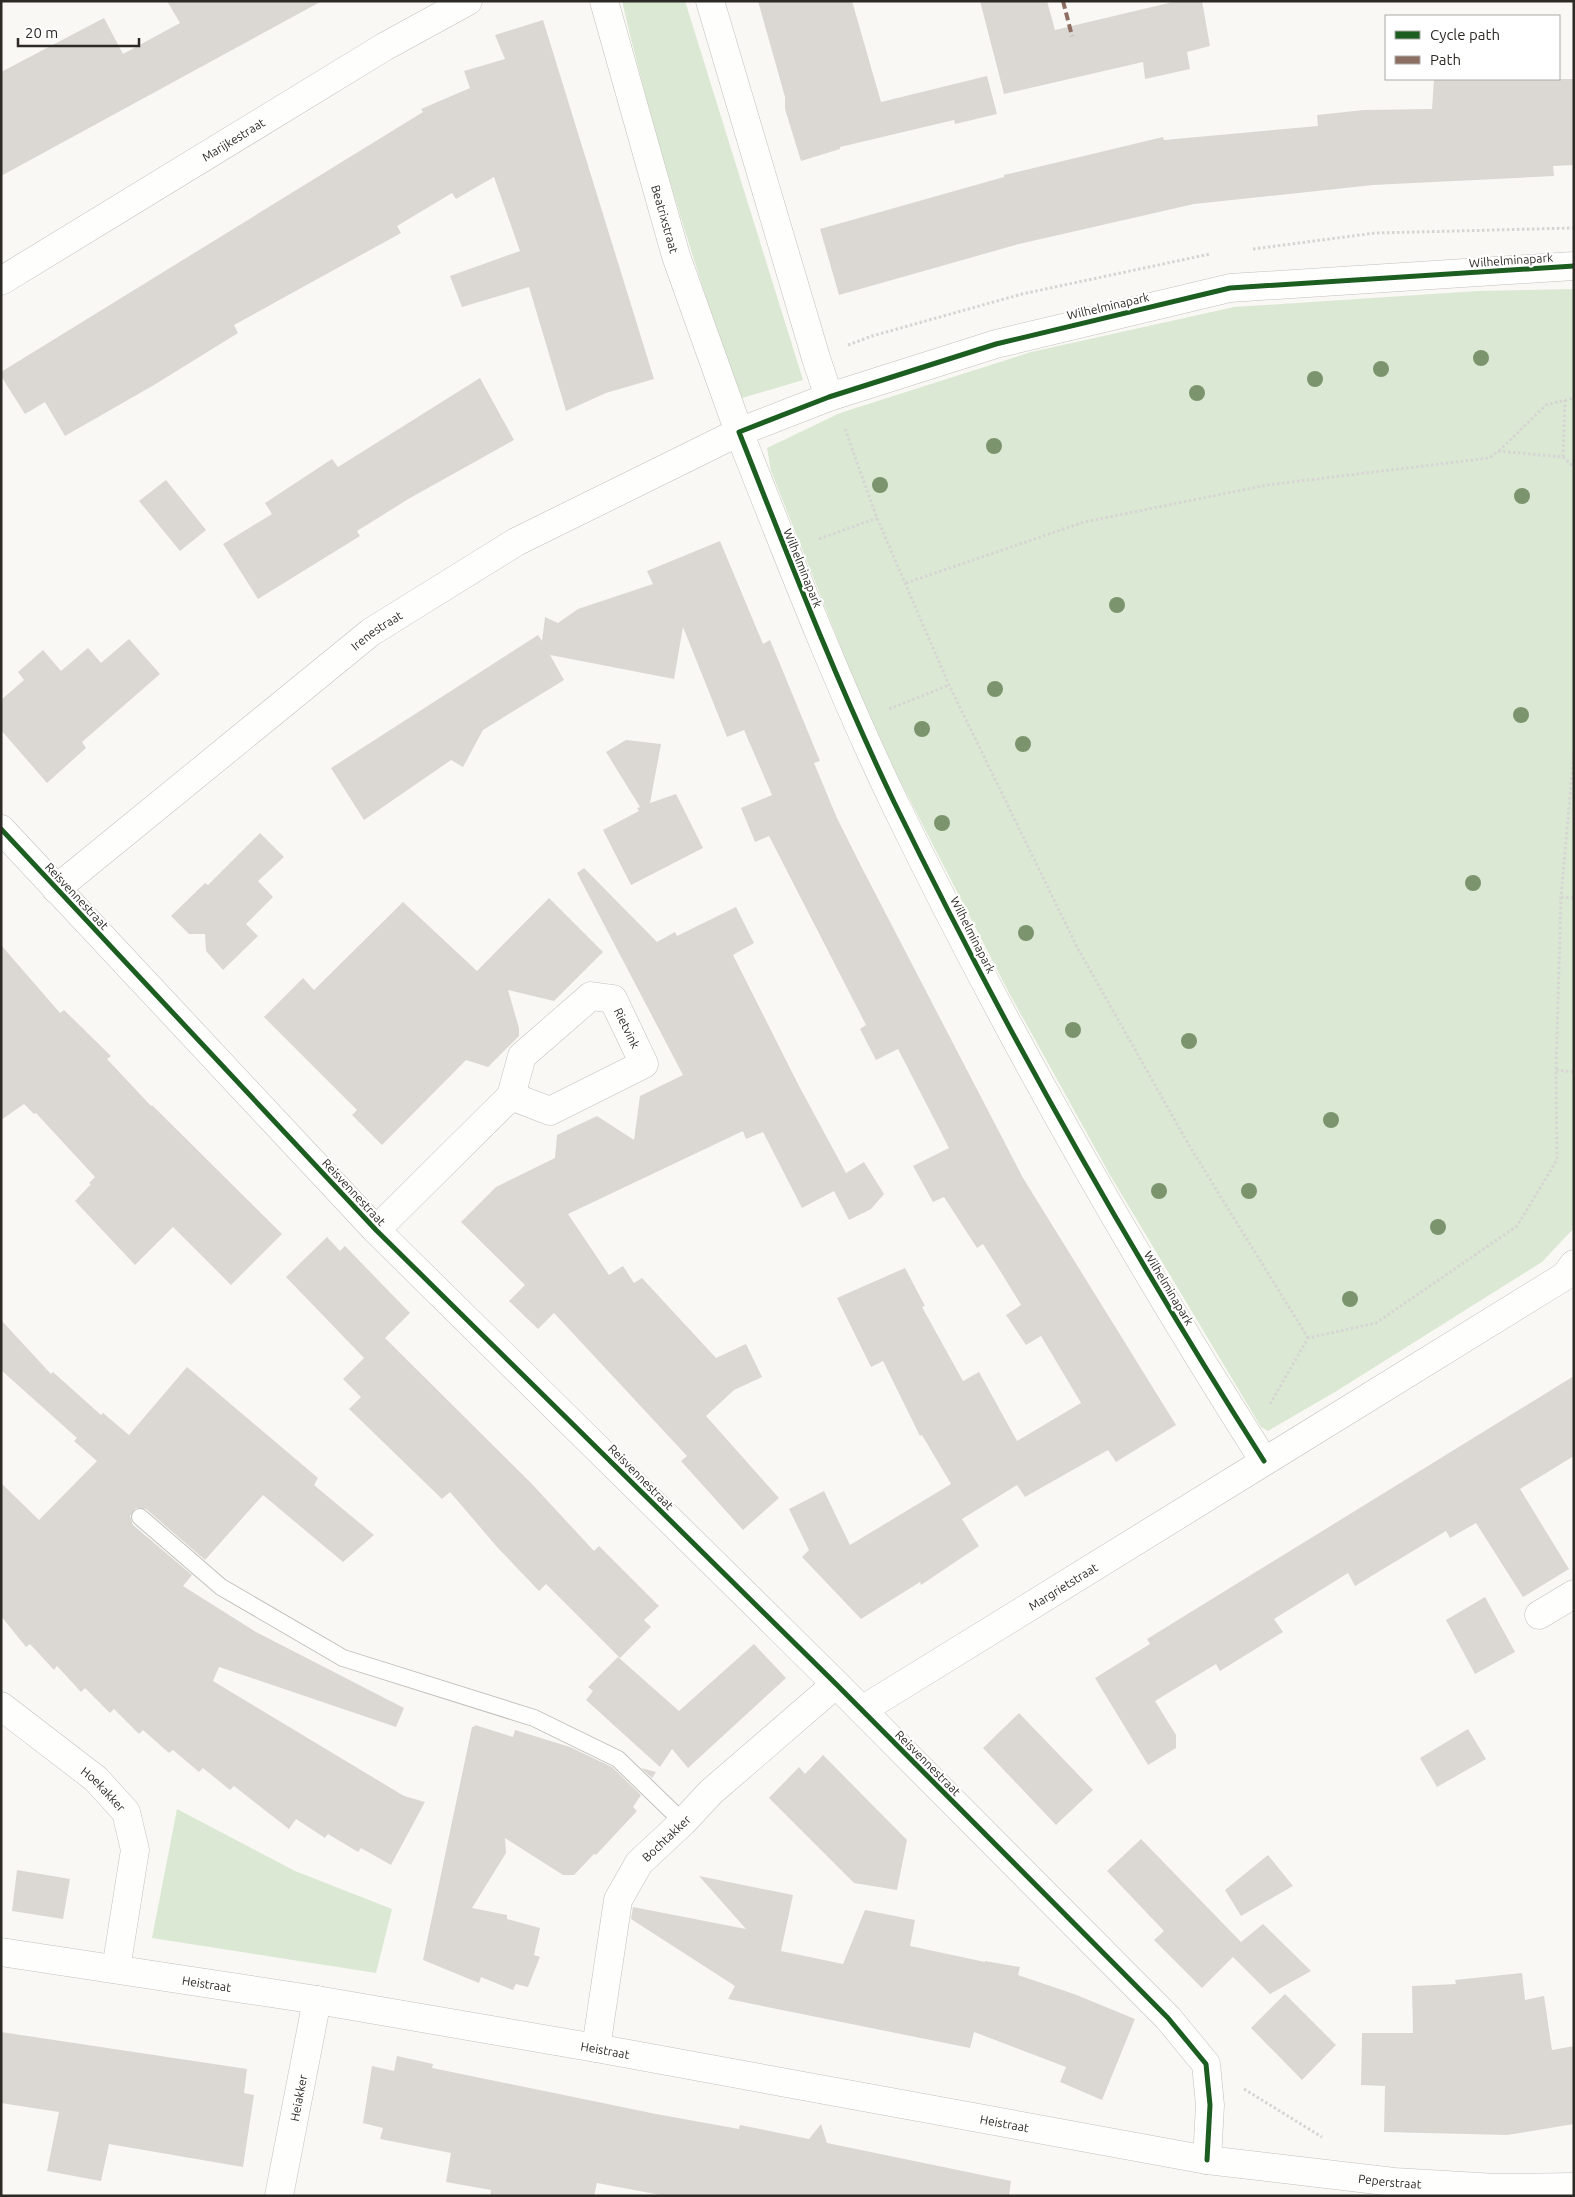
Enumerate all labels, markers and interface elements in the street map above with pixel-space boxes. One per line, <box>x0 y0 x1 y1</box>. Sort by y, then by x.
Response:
scale bar <box>18 15 139 47</box>
legend <box>1385 15 1560 80</box>
text: 20 m <box>25 24 58 41</box>
text: Cycle path <box>1430 26 1500 43</box>
text: Path <box>1430 51 1461 68</box>
street label: Marijkestraat <box>199 115 267 163</box>
street label: Beatrixstraat <box>649 183 681 255</box>
street label: Wilhelminapark <box>1469 251 1553 269</box>
street label: Wilhelminapark <box>1066 290 1150 322</box>
street label: Wilhelminapark <box>781 527 825 609</box>
street label: Irenestraat <box>348 608 404 652</box>
street label: Reisvennestraat <box>43 860 111 932</box>
street label: Wilhelminapark <box>948 895 998 975</box>
street label: Rietvink <box>612 1006 642 1050</box>
street label: Reisvennestraat <box>320 1156 388 1228</box>
street label: Wilhelminapark <box>1142 1249 1196 1327</box>
street label: Reisvennestraat <box>606 1442 676 1512</box>
street label: Margrietstraat <box>1026 1560 1100 1612</box>
street label: Reisvennestraat <box>893 1728 963 1798</box>
street label: Hoekakker <box>79 1764 129 1814</box>
street label: Bochtakker <box>639 1812 693 1863</box>
street label: Heistraat <box>181 1973 232 1993</box>
street label: Heistraat <box>580 2039 631 2061</box>
street label: Heiakker <box>287 2073 309 2122</box>
street label: Heistraat <box>979 2112 1030 2134</box>
street label: Peperstraat <box>1358 2171 1422 2190</box>

